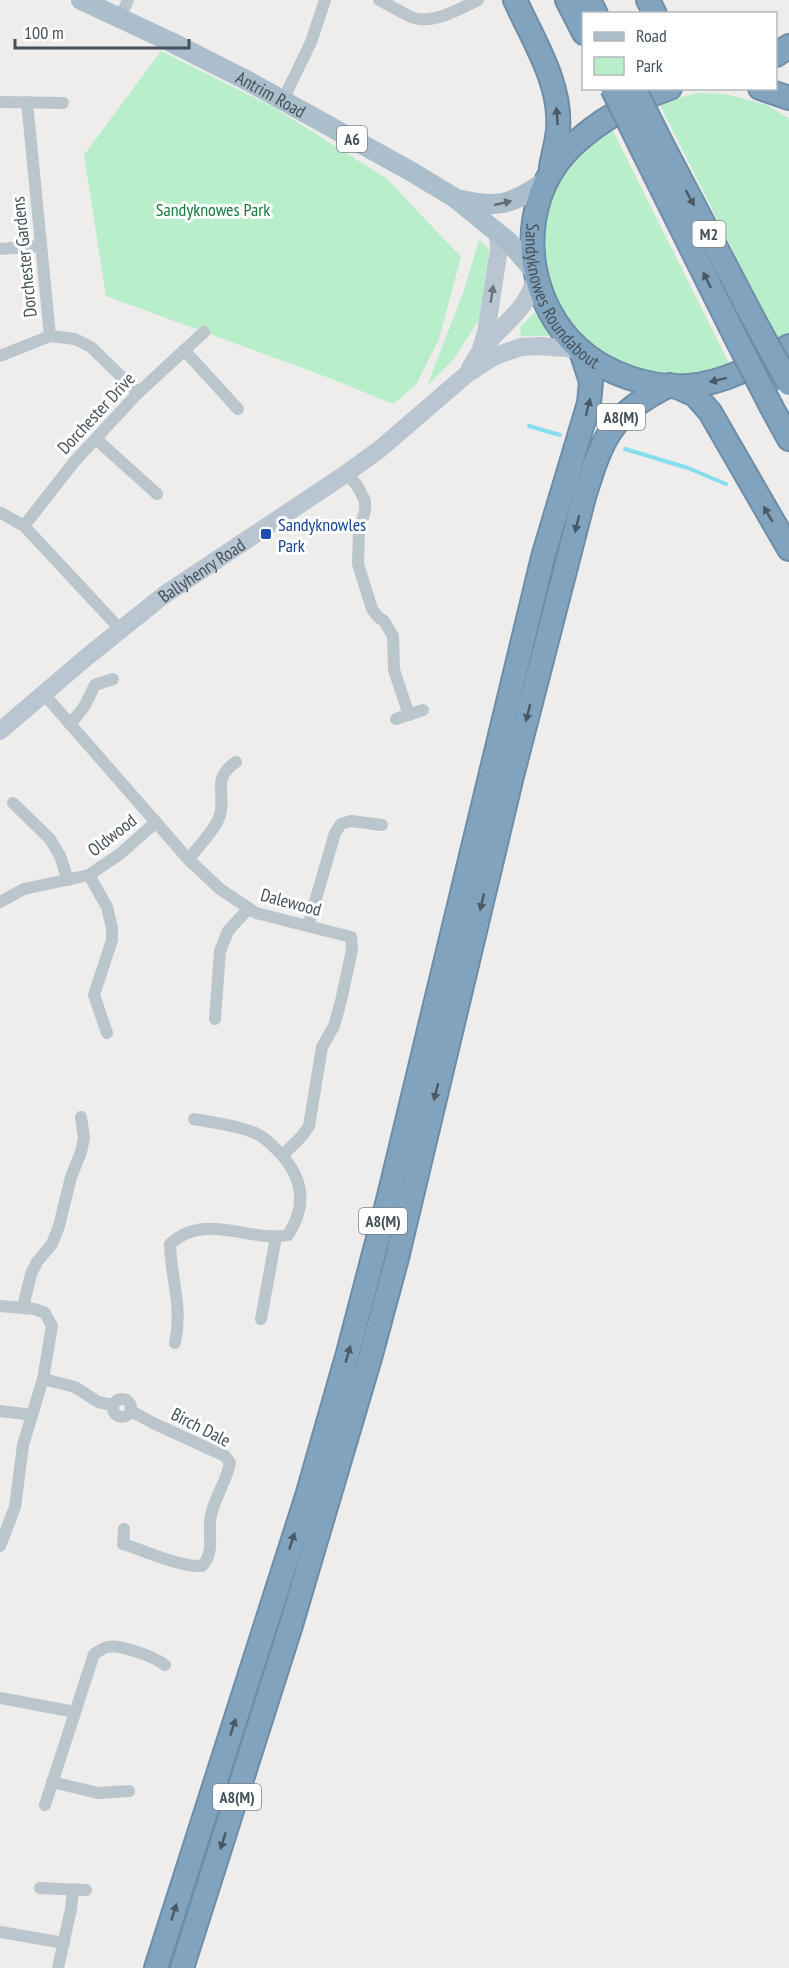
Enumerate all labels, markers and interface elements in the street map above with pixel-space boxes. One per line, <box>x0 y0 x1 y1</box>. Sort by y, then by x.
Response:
scale bar <box>15 12 189 50</box>
legend <box>582 12 777 90</box>
text: 100 m <box>24 21 64 44</box>
text: Road <box>636 24 667 47</box>
text: Park <box>636 54 663 77</box>
street label: Antrim Road <box>232 65 310 122</box>
one-way arrow <box>553 107 562 126</box>
road number: A6 <box>337 126 367 152</box>
one-way arrow <box>685 190 695 207</box>
street label: Dorchester Gardens <box>6 196 42 318</box>
park label: Sandyknowes Park <box>156 198 270 221</box>
one-way arrow <box>493 198 512 207</box>
road number: M2 <box>692 221 726 247</box>
street label: Sandyknowes Roundabout <box>521 222 604 373</box>
one-way arrow <box>702 271 712 288</box>
one-way arrow <box>488 284 497 303</box>
street label: Dorchester Drive <box>52 367 140 459</box>
one-way arrow <box>708 376 727 386</box>
one-way arrow <box>583 398 593 416</box>
road number: A8(M) <box>597 404 645 430</box>
one-way arrow <box>763 505 773 522</box>
place label: Sandyknowles Park <box>278 513 366 557</box>
one-way arrow <box>571 515 581 533</box>
marker: Sandyknowles Park <box>259 527 273 541</box>
street label: Ballyhenry Road <box>153 533 249 607</box>
one-way arrow <box>523 704 533 722</box>
street label: Oldwood <box>83 809 141 861</box>
street label: Dalewood <box>258 883 324 921</box>
one-way arrow <box>477 893 487 911</box>
one-way arrow <box>431 1083 441 1101</box>
road number: A8(M) <box>359 1208 407 1234</box>
one-way arrow <box>344 1345 353 1363</box>
street label: Birch Dale <box>167 1402 235 1452</box>
one-way arrow <box>288 1532 298 1550</box>
one-way arrow <box>229 1718 239 1736</box>
road number: A8(M) <box>213 1784 261 1810</box>
one-way arrow <box>217 1832 227 1850</box>
one-way arrow <box>170 1903 179 1921</box>

